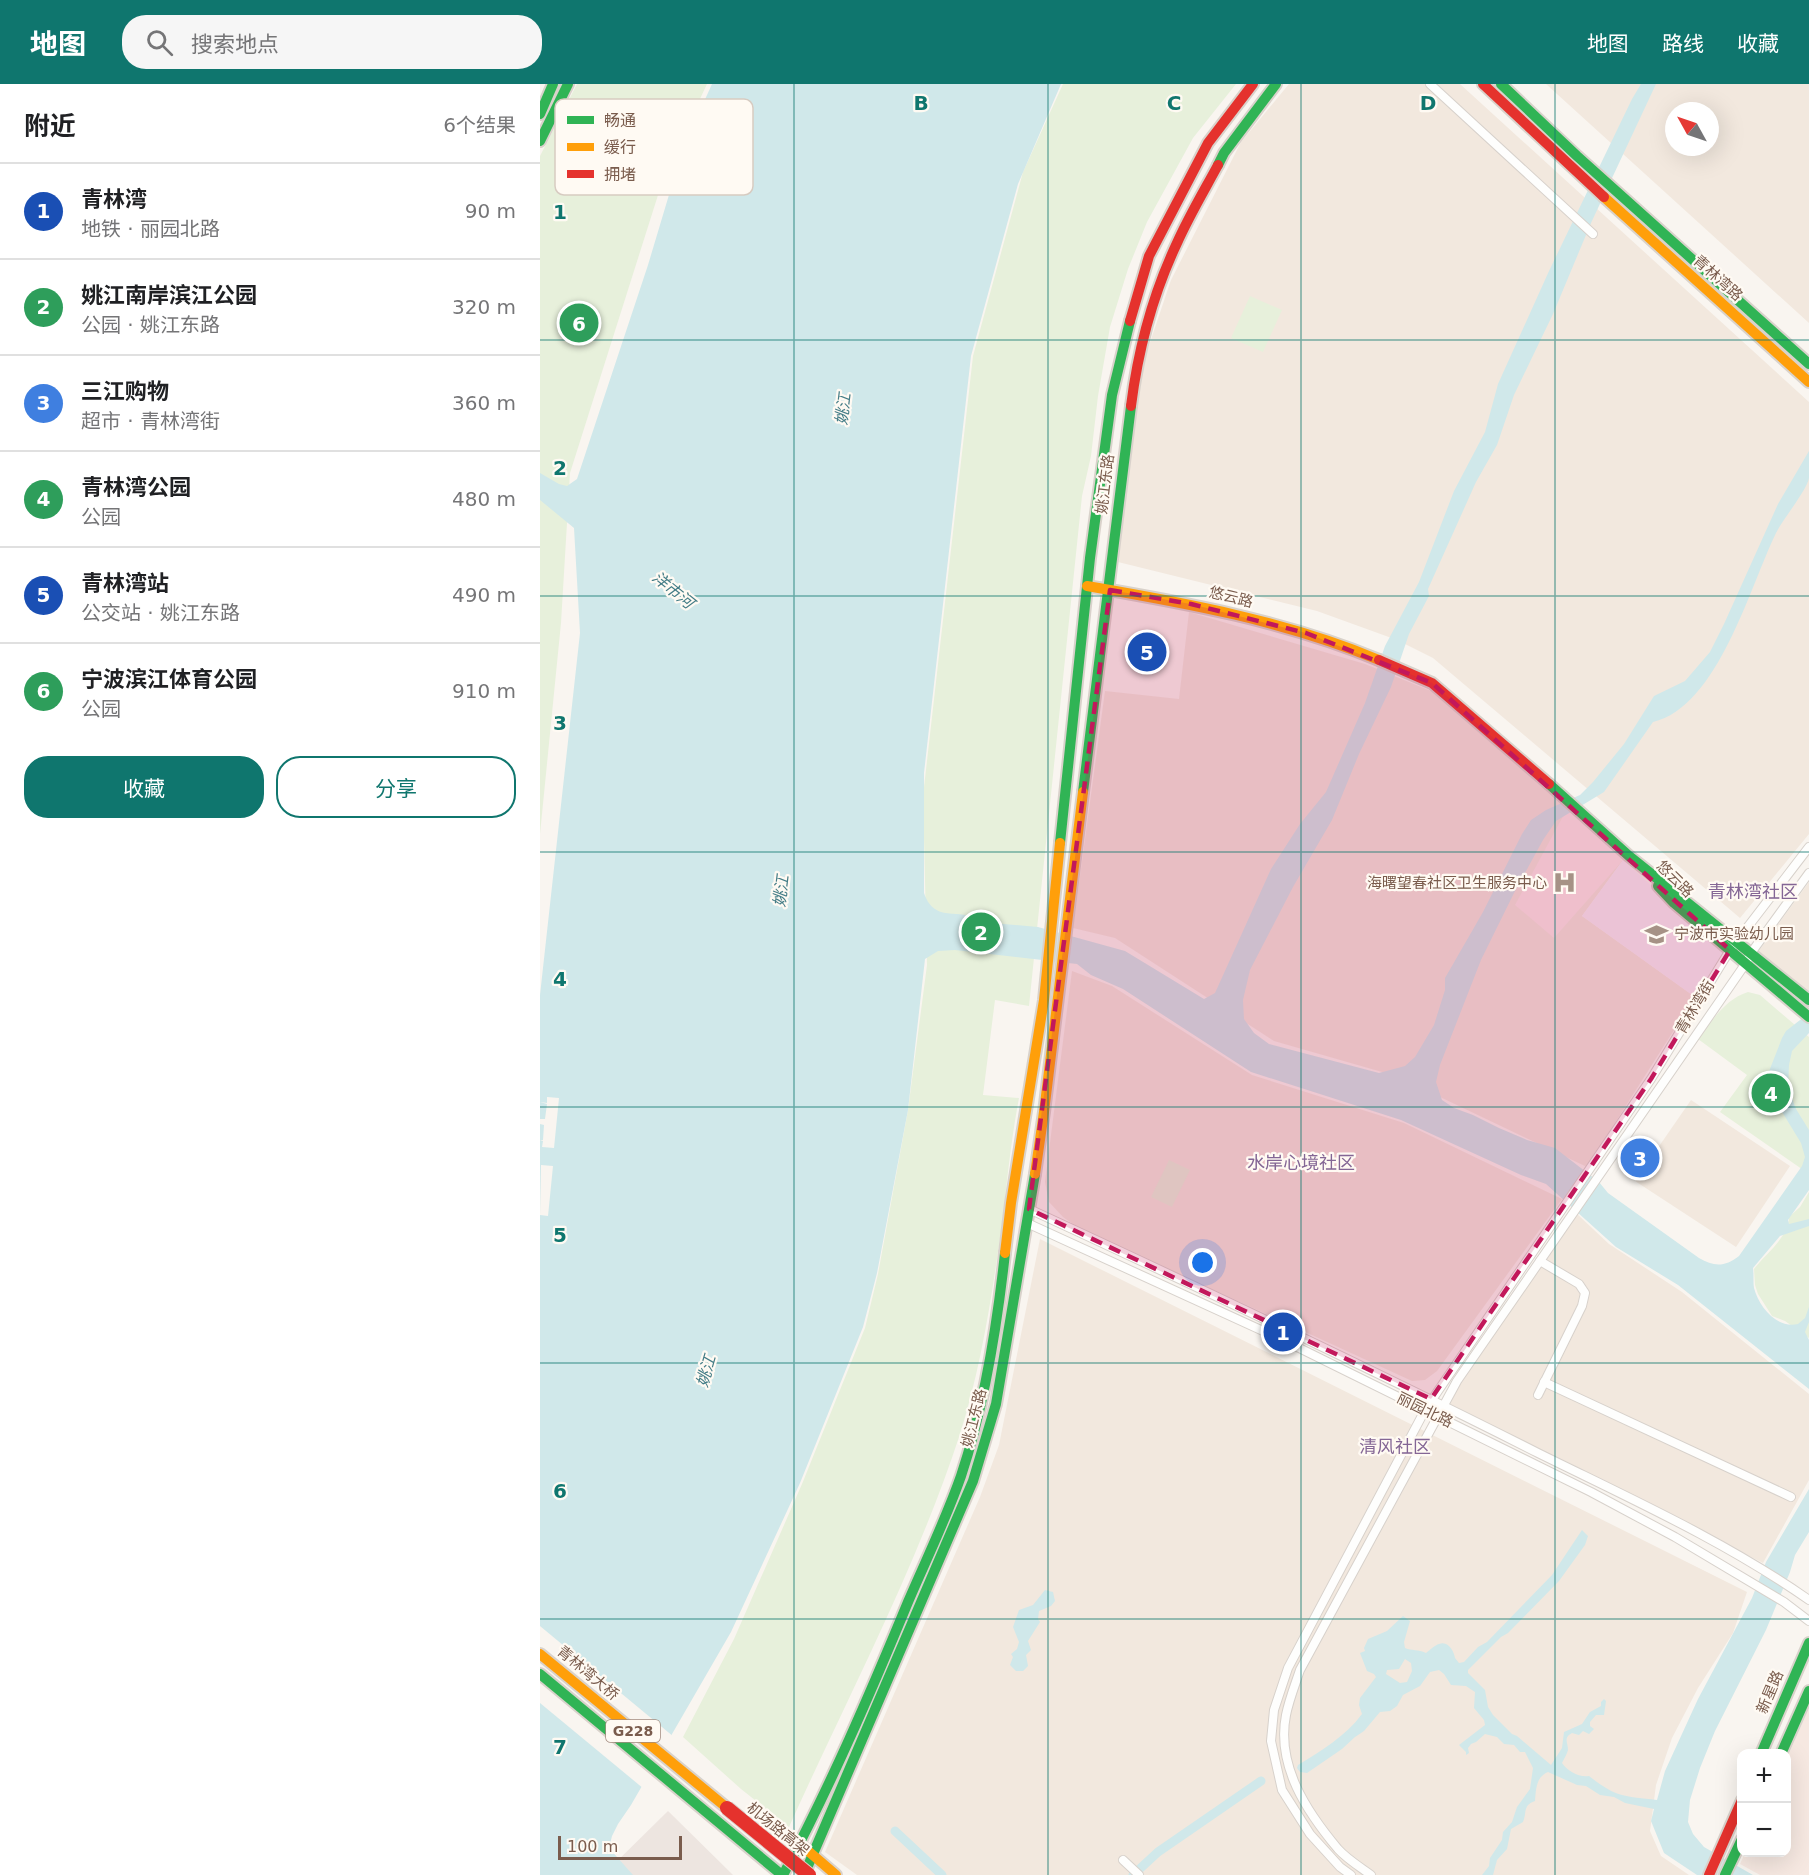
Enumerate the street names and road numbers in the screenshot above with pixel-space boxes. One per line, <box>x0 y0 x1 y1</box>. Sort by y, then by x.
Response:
street label: 青林湾路 <box>1690 251 1746 305</box>
street label: 姚江东路 <box>1092 453 1118 515</box>
street label: 悠云路 <box>1207 583 1255 611</box>
street label: 悠云路 <box>1653 857 1697 901</box>
street label: 青林湾街 <box>1672 977 1718 1037</box>
street label: 姚江东路 <box>958 1387 990 1449</box>
street label: 丽园北路 <box>1394 1389 1456 1431</box>
street label: 青林湾大桥 <box>553 1642 623 1704</box>
street label: 新星路 <box>1753 1668 1787 1716</box>
road number: G228 <box>606 1720 660 1742</box>
street label: 机场路高架 <box>743 1798 813 1860</box>

